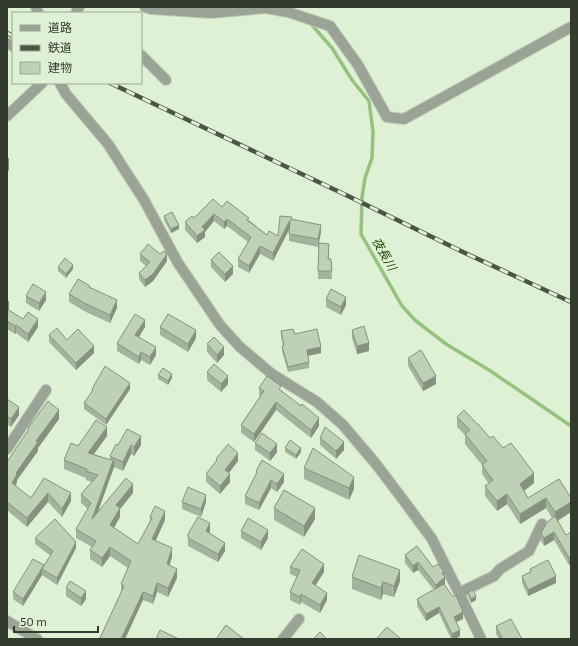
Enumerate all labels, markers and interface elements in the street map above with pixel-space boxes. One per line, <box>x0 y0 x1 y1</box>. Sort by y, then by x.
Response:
legend <box>12 12 142 84</box>
text: 道路 <box>48 20 72 34</box>
text: 鉄道 <box>48 40 72 54</box>
text: 建物 <box>48 60 72 74</box>
water label: 夜長川 <box>370 234 401 274</box>
scale bar <box>14 608 98 634</box>
text: 50 m <box>20 614 47 628</box>

